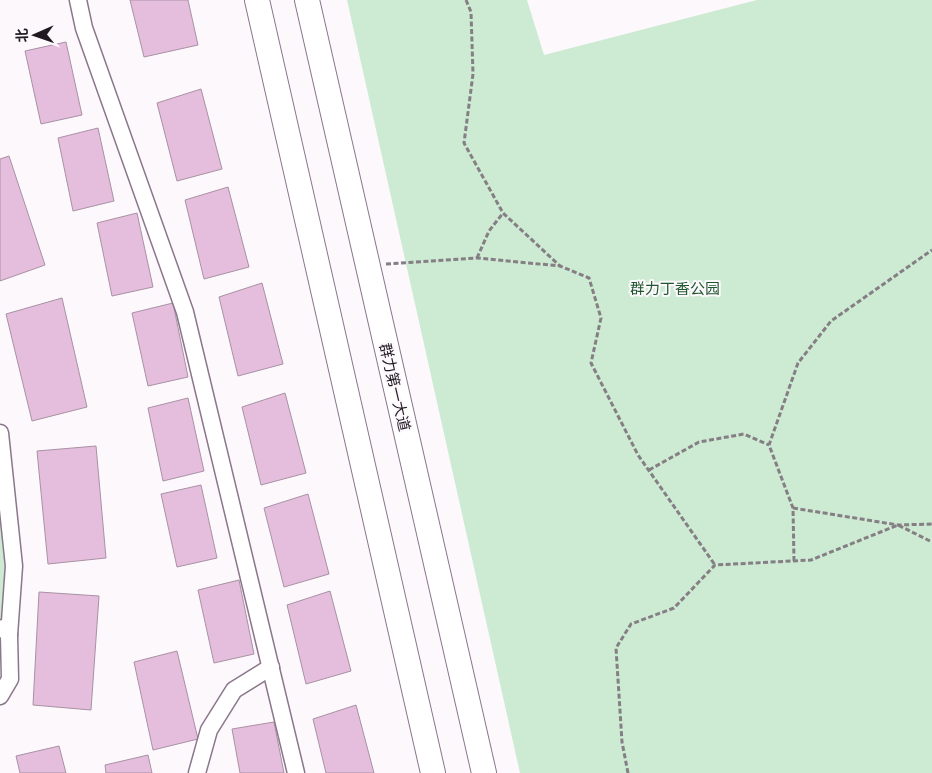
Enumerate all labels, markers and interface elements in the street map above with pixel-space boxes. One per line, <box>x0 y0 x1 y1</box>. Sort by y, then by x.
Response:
north arrow <box>10 10 60 60</box>
text: 北 <box>13 28 31 43</box>
park label: 群力丁香公园 <box>630 279 720 298</box>
street label: 群力第一大道 <box>376 341 414 433</box>

